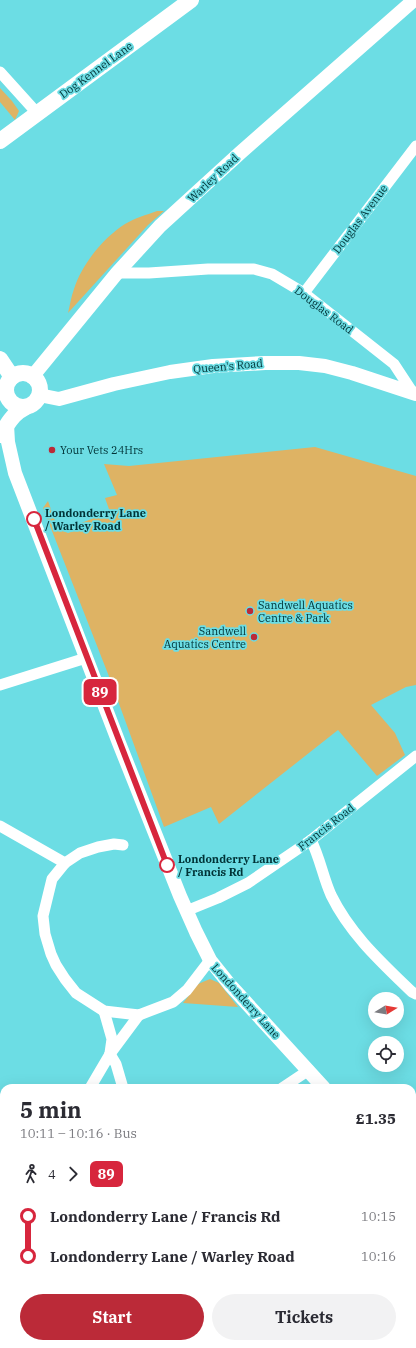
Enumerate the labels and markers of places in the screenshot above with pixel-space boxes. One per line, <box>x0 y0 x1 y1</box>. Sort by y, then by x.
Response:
place label: Your Vets 24Hrs <box>60 443 143 457</box>
marker: Your Vets 24Hrs <box>47 445 57 455</box>
place label: Londonderry Lane / Warley Road <box>45 506 146 533</box>
marker: Londonderry Lane / Warley Road <box>26 511 42 527</box>
place label: Sandwell Aquatics Centre & Park <box>258 598 353 625</box>
marker: Sandwell Aquatics Centre & Park <box>245 606 255 616</box>
place label: Sandwell Aquatics Centre <box>164 624 246 651</box>
marker: Sandwell Aquatics Centre <box>249 632 259 642</box>
place label: Londonderry Lane / Francis Rd <box>178 852 279 879</box>
marker: Londonderry Lane / Francis Rd <box>159 857 175 873</box>

